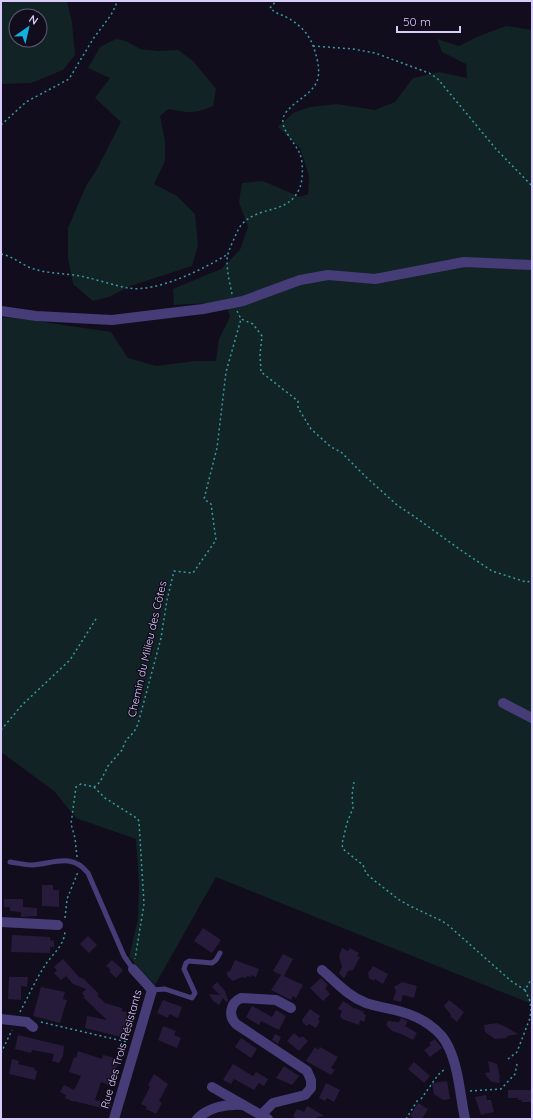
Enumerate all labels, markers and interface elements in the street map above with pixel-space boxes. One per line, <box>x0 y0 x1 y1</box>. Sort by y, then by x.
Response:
north arrow <box>8 8 48 48</box>
scale bar <box>397 8 460 34</box>
text: N <box>26 12 41 28</box>
text: 50 m <box>403 14 431 29</box>
street label: Chemin du Milieu des Côtes <box>125 580 169 718</box>
street label: Rue des Trois Résistants <box>97 988 145 1110</box>

